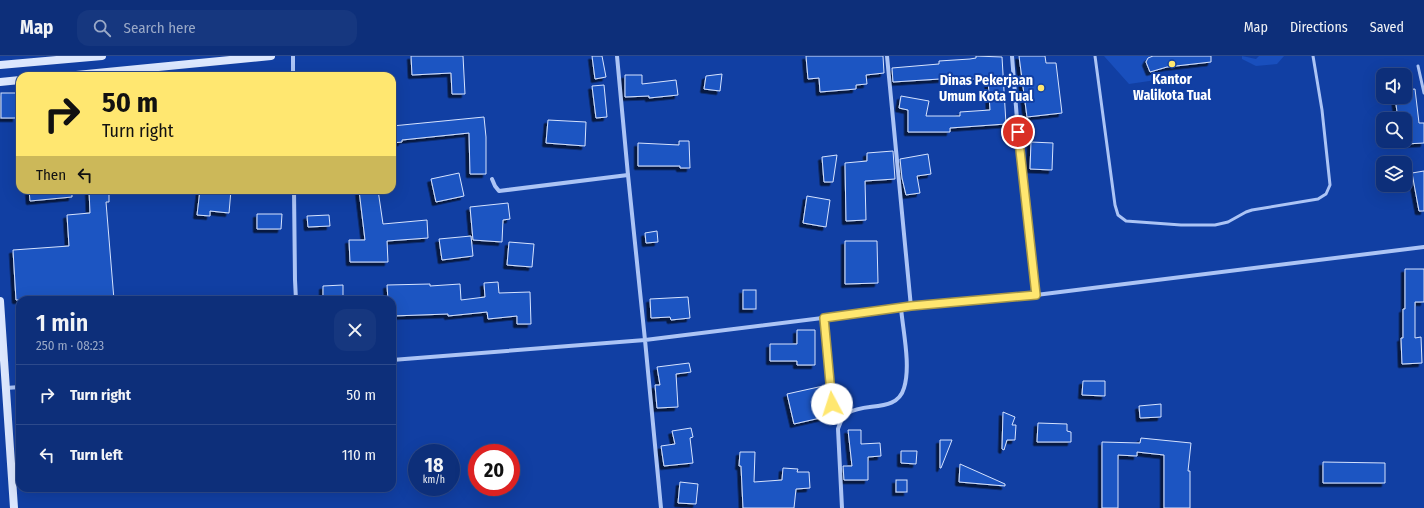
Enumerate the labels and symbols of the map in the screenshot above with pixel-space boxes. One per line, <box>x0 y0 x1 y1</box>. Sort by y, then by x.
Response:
marker: Kantor Walikota Tual <box>1167 59 1177 69</box>
place label: Kantor Walikota Tual <box>1133 71 1211 104</box>
place label: Dinas Pekerjaan Umum Kota Tual <box>939 72 1033 105</box>
marker: Dinas Pekerjaan Umum Kota Tual <box>1036 83 1046 93</box>
pin <box>1001 115 1035 149</box>
position arrow <box>811 383 853 425</box>
speed limit sign: 20 <box>468 444 520 496</box>

